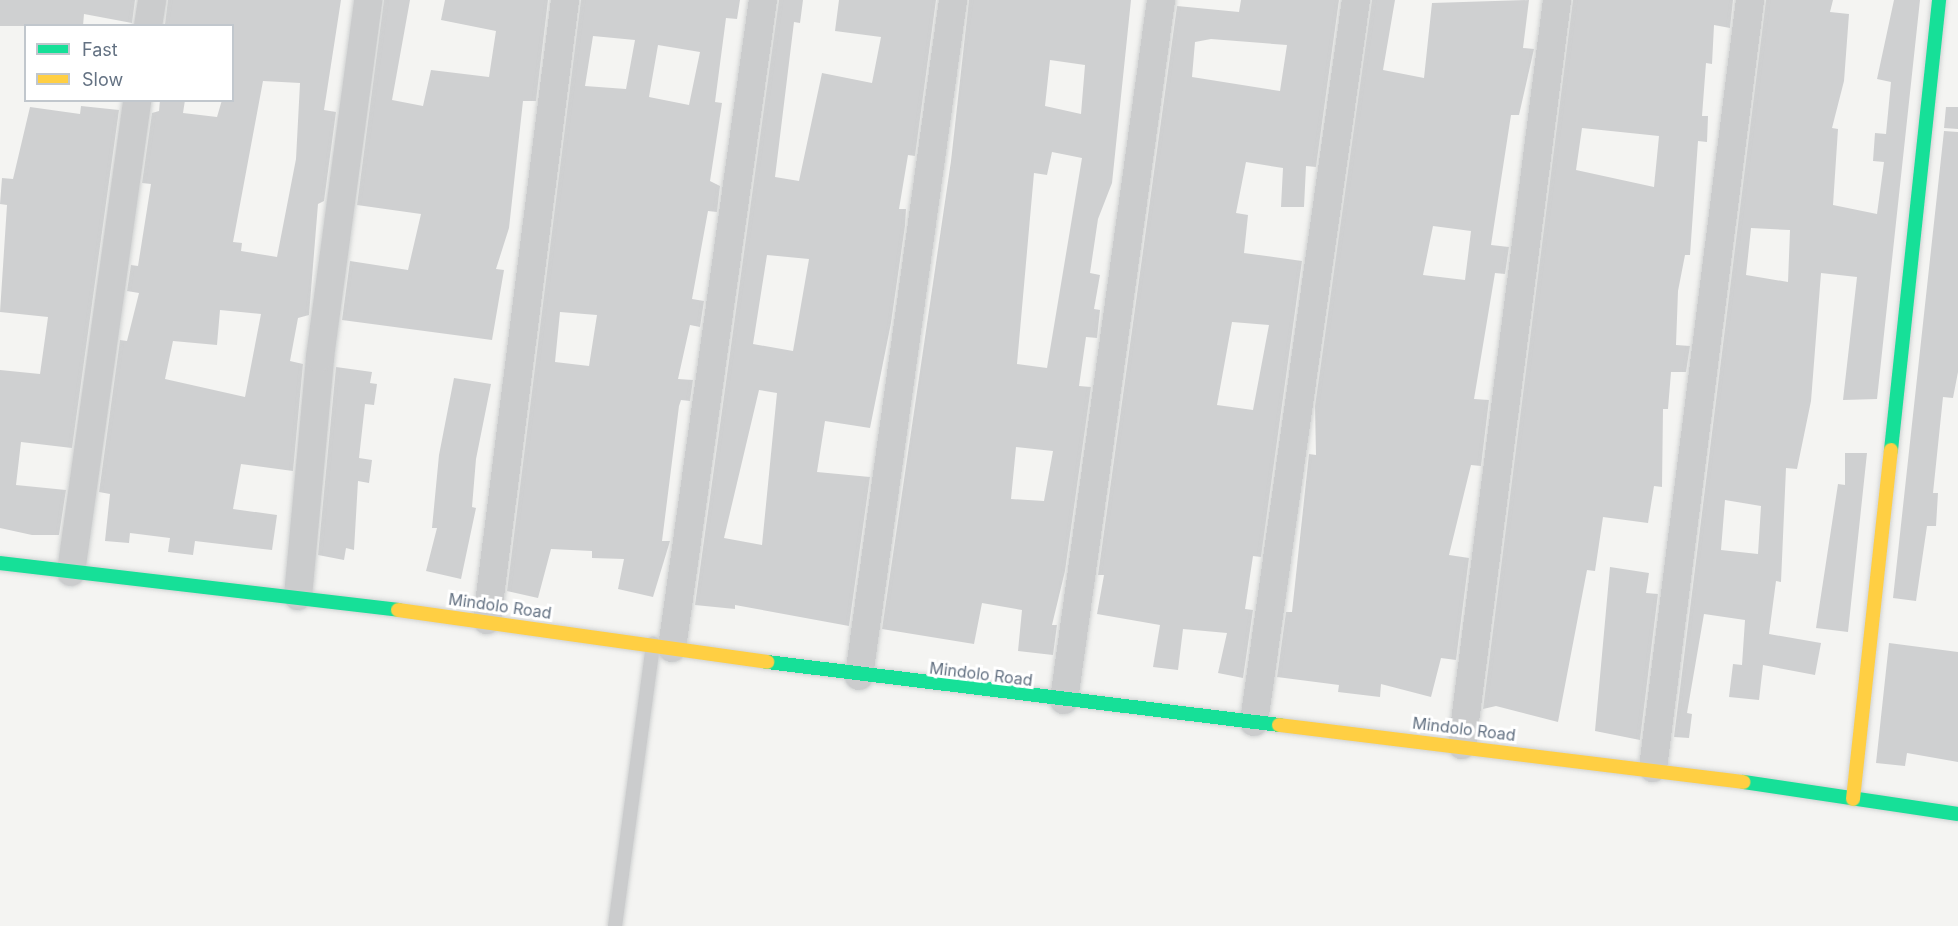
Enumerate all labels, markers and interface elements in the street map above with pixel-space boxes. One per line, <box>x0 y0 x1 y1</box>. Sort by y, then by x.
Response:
legend <box>24 24 234 102</box>
text: Fast <box>82 39 118 60</box>
text: Slow <box>82 69 123 90</box>
street label: Mindolo Road <box>447 589 553 623</box>
street label: Mindolo Road <box>928 658 1034 690</box>
street label: Mindolo Road <box>1411 713 1517 745</box>

